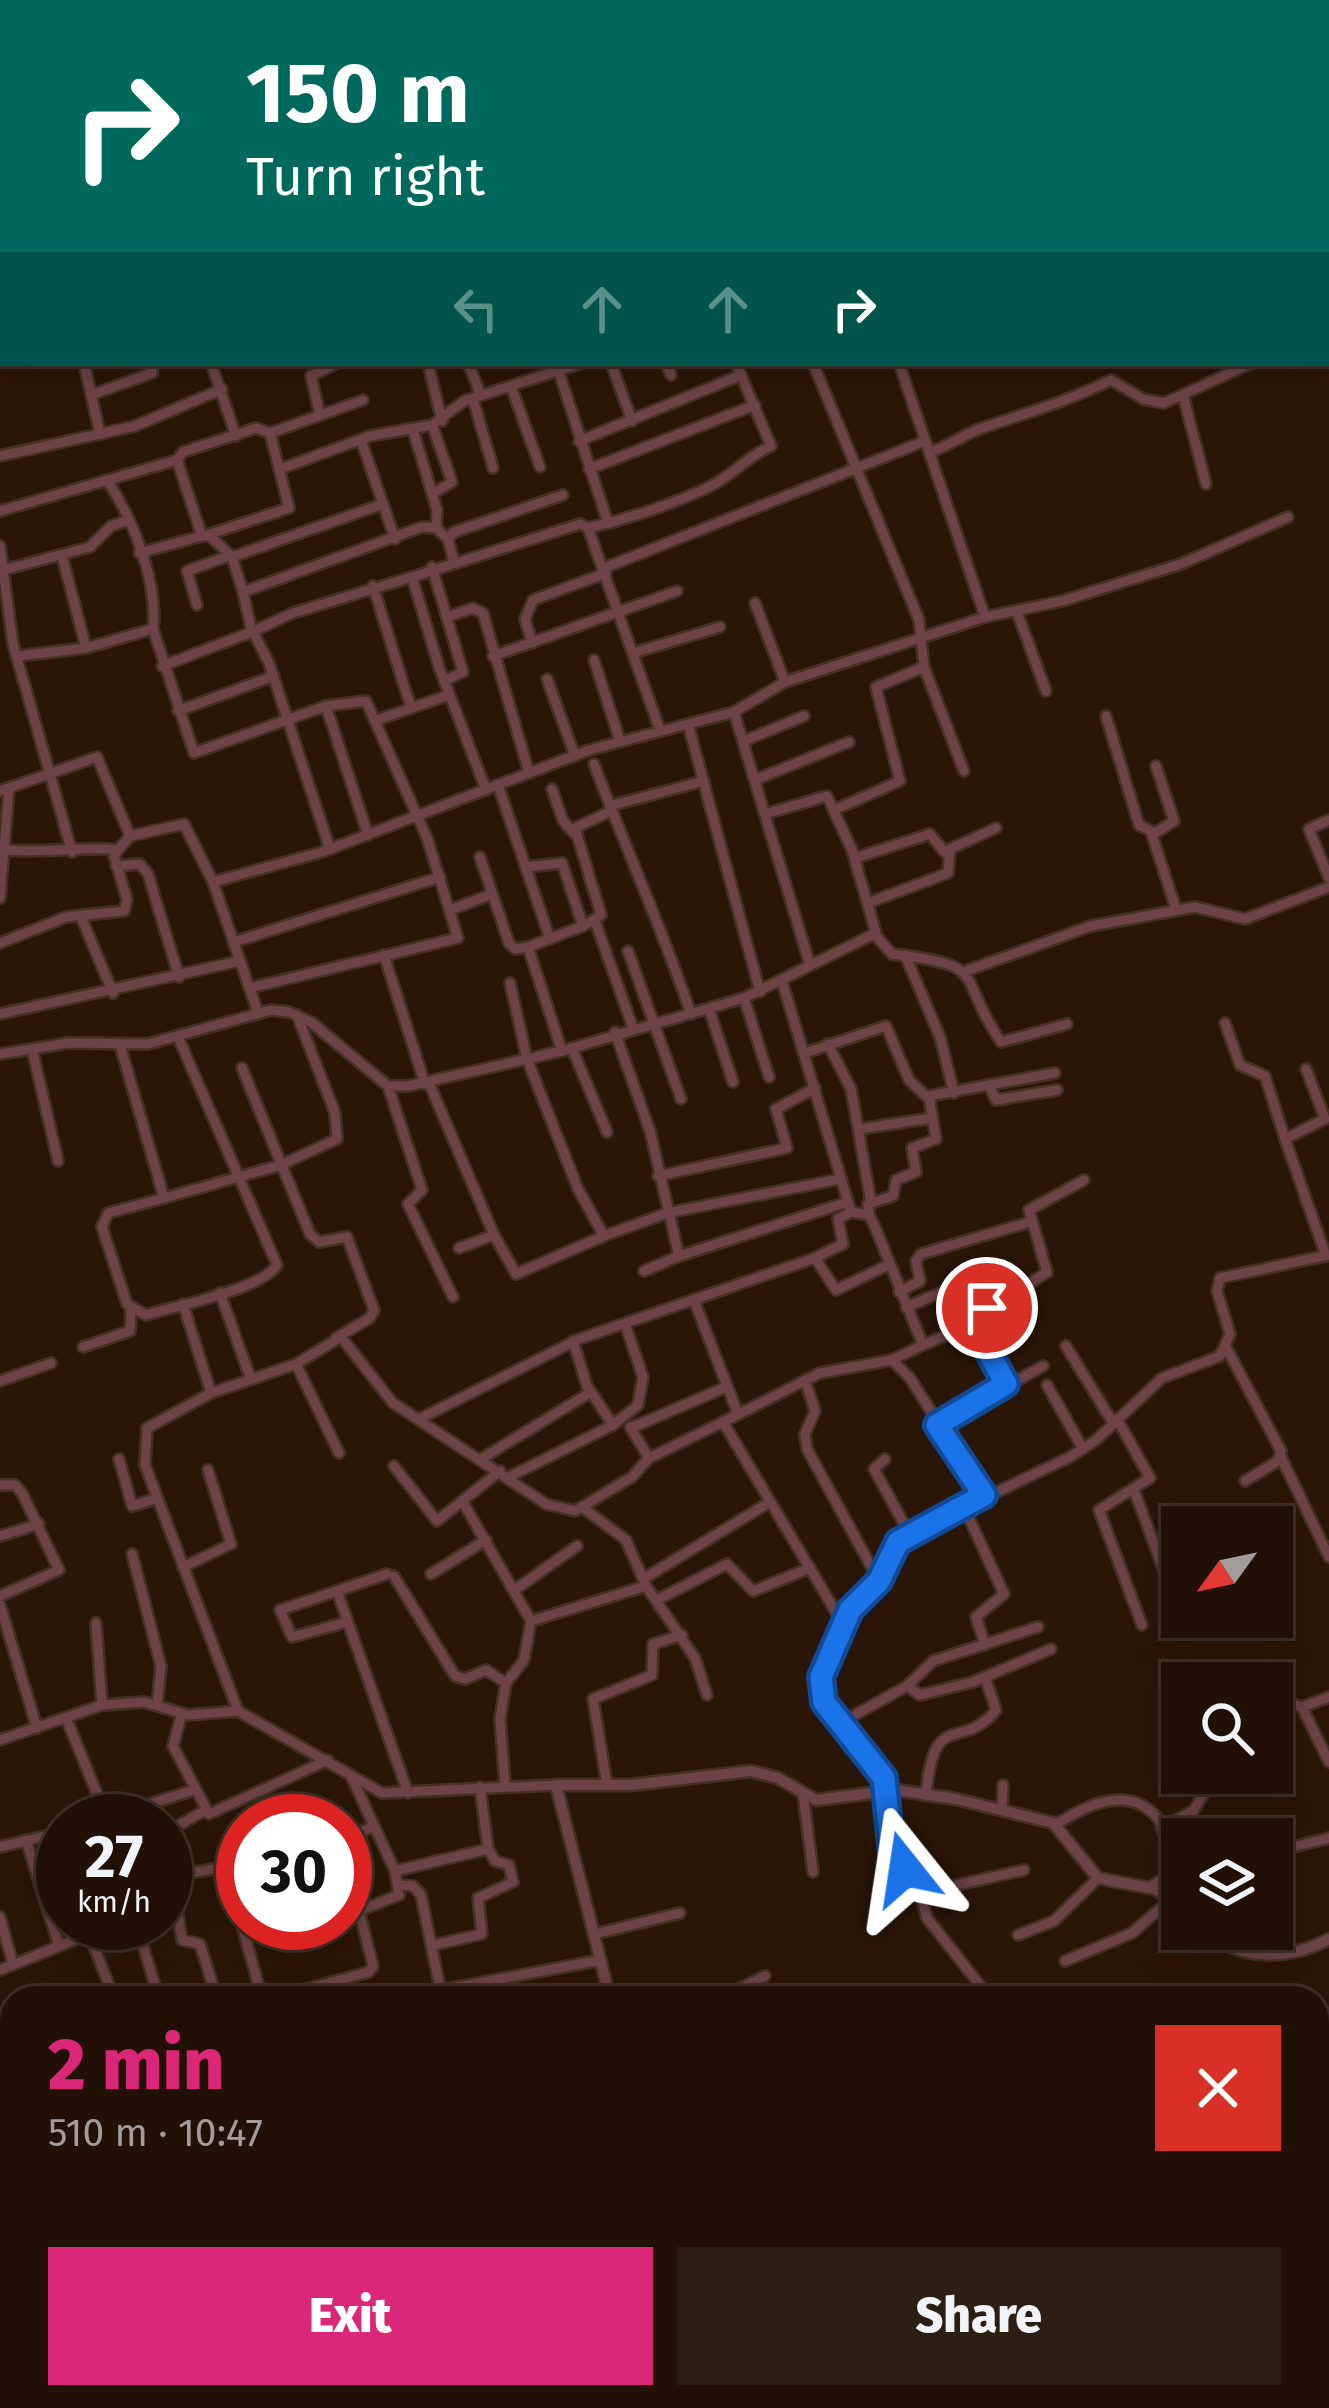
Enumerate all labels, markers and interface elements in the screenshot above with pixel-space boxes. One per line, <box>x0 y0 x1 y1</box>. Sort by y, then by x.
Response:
text: 150 m <box>246 43 470 144</box>
icon: right <box>48 48 204 204</box>
text: Turn right <box>246 145 485 209</box>
icon: left <box>443 276 509 342</box>
icon: ahead <box>569 276 635 342</box>
icon: ahead <box>695 276 761 342</box>
icon: right <box>821 276 887 342</box>
pin <box>936 1257 1038 1359</box>
icon: arrive <box>954 1275 1020 1341</box>
north arrow <box>1161 1506 1293 1638</box>
map controls <box>1161 1506 1293 1950</box>
button: search <box>1161 1662 1293 1794</box>
speed limit sign: 30 <box>216 1794 372 1950</box>
position arrow <box>842 1806 968 1932</box>
button: layers <box>1161 1818 1293 1950</box>
text: 27 <box>85 1821 143 1893</box>
text: km/h <box>77 1884 151 1920</box>
text: 2 min <box>48 2022 224 2108</box>
button: close <box>1155 2025 1281 2151</box>
text: 510 m · 10:47 <box>48 2110 263 2156</box>
button: Exit <box>48 2247 653 2385</box>
button: Share <box>677 2247 1281 2385</box>

